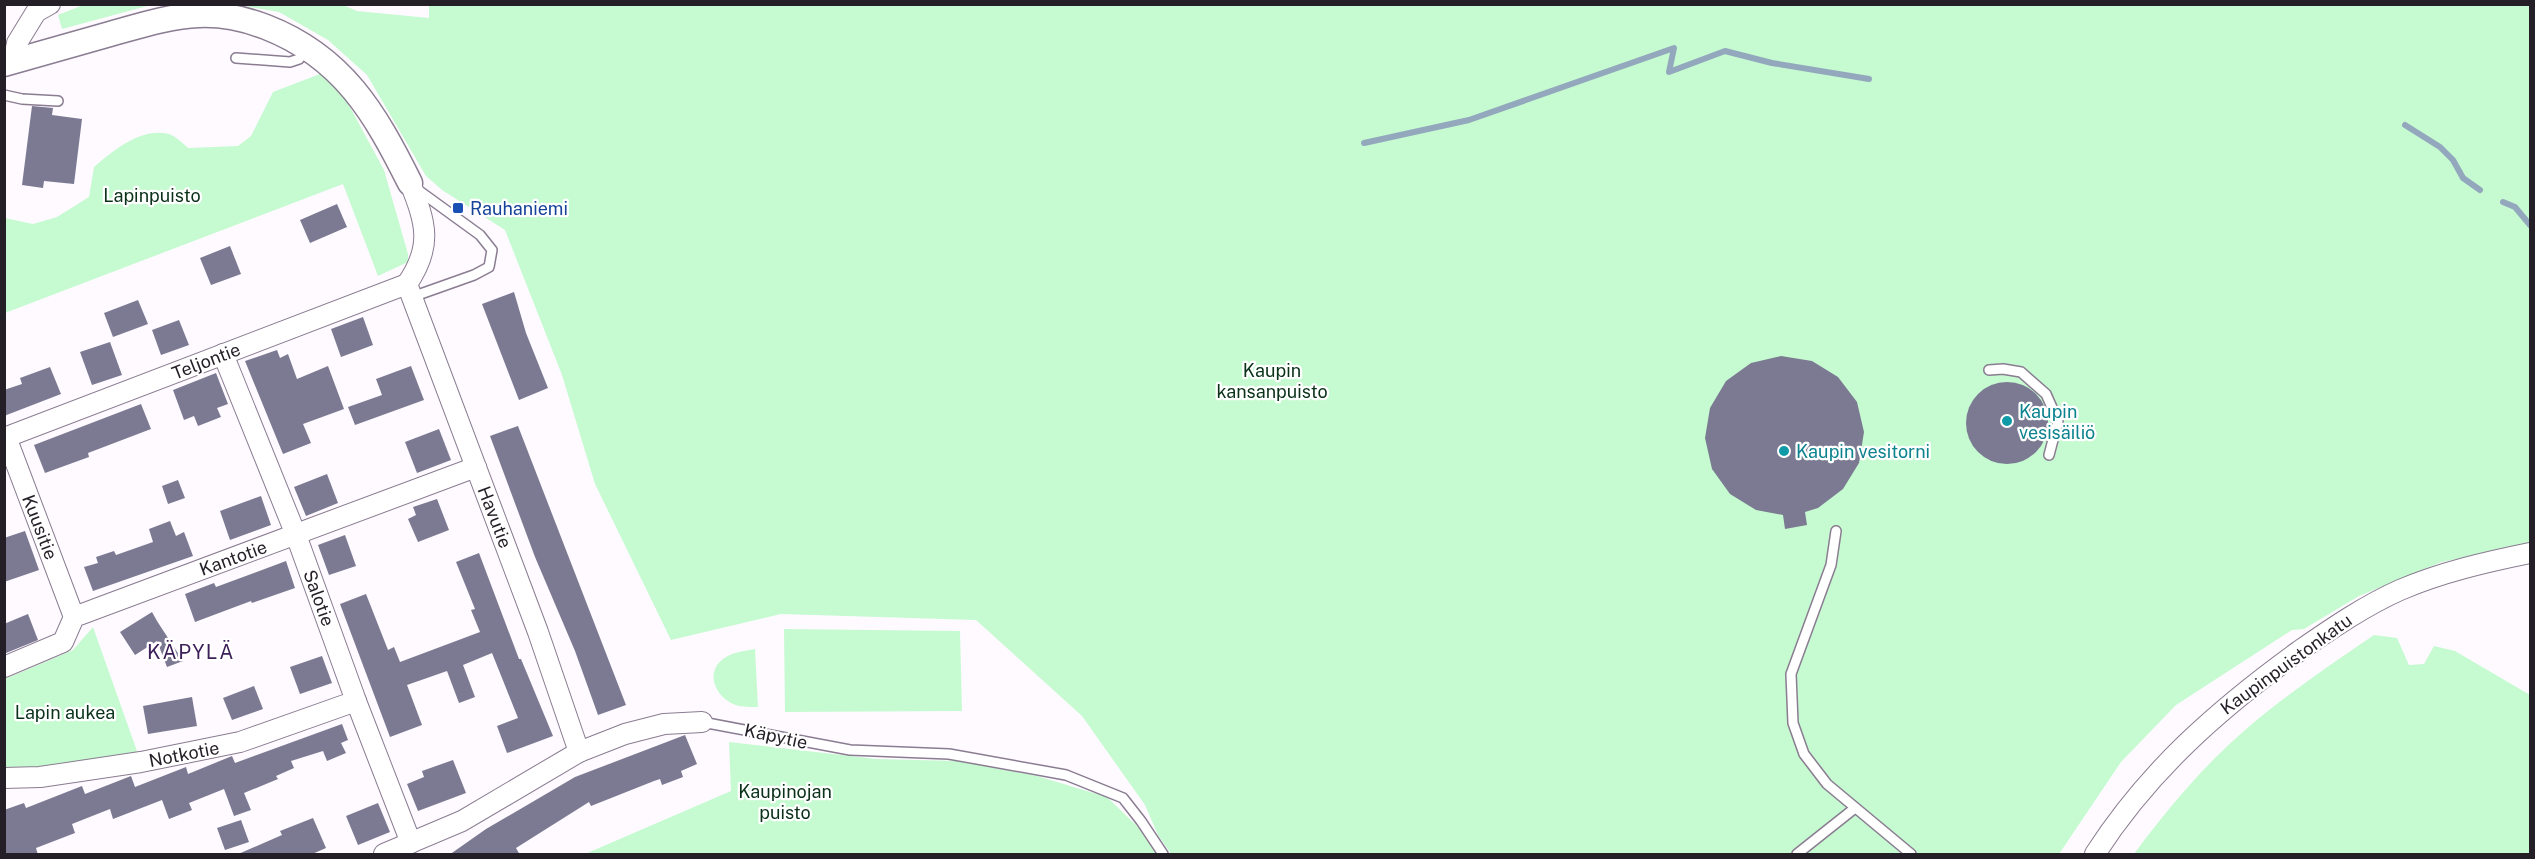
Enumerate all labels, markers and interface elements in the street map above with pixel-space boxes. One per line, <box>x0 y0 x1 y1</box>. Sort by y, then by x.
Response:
park label: Lapinpuisto <box>103 185 201 206</box>
place label: Rauhaniemi <box>470 198 568 219</box>
marker: Rauhaniemi <box>451 201 465 215</box>
street label: Teljontie <box>169 338 243 384</box>
park label: Kaupin kansanpuisto <box>1216 360 1328 402</box>
place label: Kaupin vesisäiliö <box>2019 401 2095 443</box>
marker: Kaupin vesisäiliö <box>2000 414 2014 428</box>
place label: Kaupin vesitorni <box>1796 441 1930 462</box>
marker: Kaupin vesitorni <box>1777 444 1791 458</box>
street label: Havutie <box>474 483 516 551</box>
street label: Kuusitie <box>18 492 62 562</box>
street label: Kantotie <box>196 536 270 580</box>
street label: Salotie <box>299 567 339 629</box>
street label: Kaupinpuistonkatu <box>2216 609 2356 719</box>
district label: KÄPYLÄ <box>147 640 235 664</box>
park label: Lapin aukea <box>15 702 115 723</box>
street label: Käpytie <box>743 719 809 753</box>
street label: Notkotie <box>147 737 221 771</box>
park label: Kaupinojan puisto <box>738 781 832 823</box>

